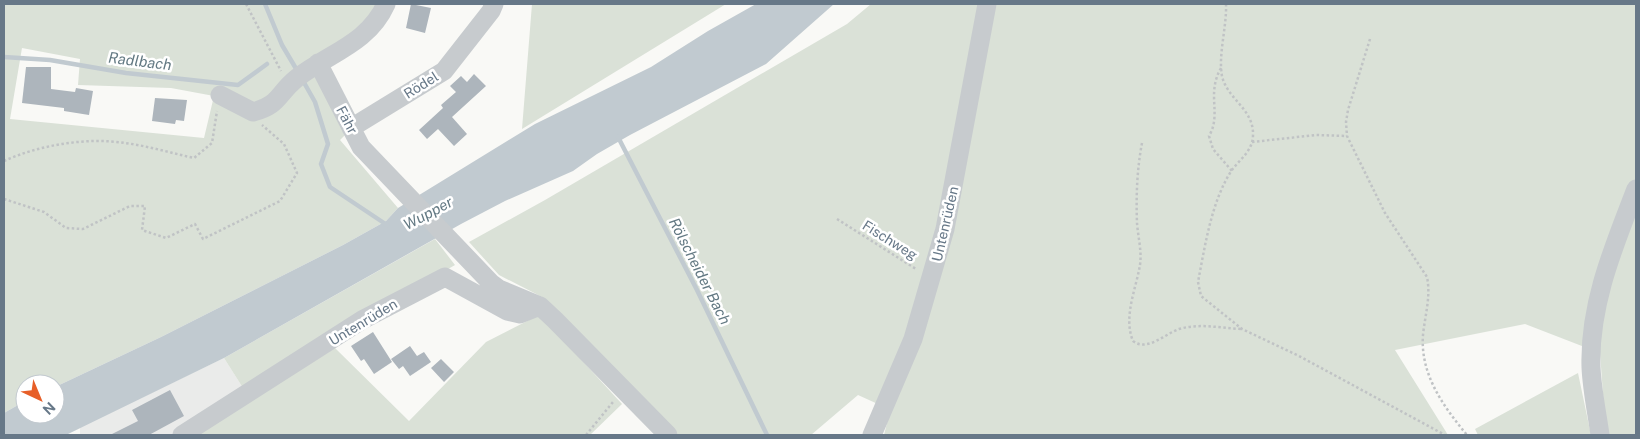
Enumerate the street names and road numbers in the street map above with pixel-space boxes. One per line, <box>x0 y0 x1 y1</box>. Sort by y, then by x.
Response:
street label: Rödel <box>401 68 441 102</box>
street label: Fähr <box>333 103 361 137</box>
street label: Untenrüden <box>929 185 961 263</box>
street label: Fischweg <box>860 217 921 263</box>
street label: Untenrüden <box>326 295 400 349</box>

